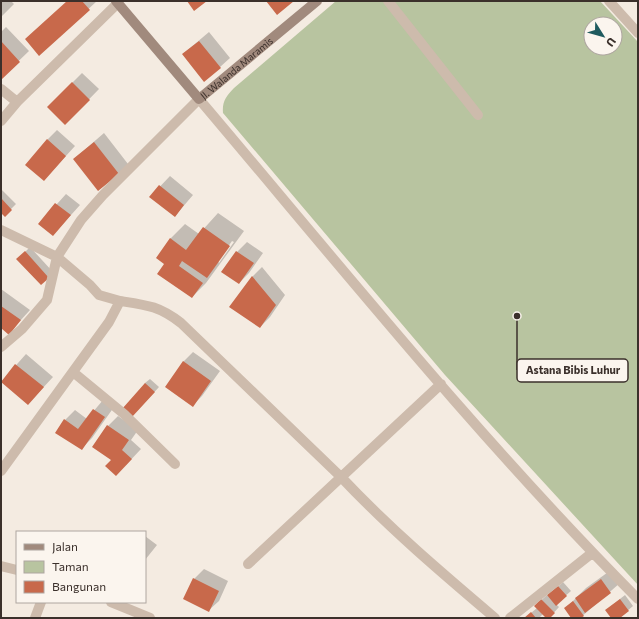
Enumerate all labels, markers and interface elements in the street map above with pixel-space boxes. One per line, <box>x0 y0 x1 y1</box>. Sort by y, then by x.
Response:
north arrow <box>583 16 623 56</box>
street label: Jl. Walanda Maramis <box>198 34 275 102</box>
text: U <box>604 35 619 49</box>
callout: Astana Bibis Luhur <box>517 359 628 382</box>
text: Astana Bibis Luhur <box>526 363 621 376</box>
legend <box>16 531 146 603</box>
text: Jalan <box>52 539 78 554</box>
text: Taman <box>52 559 89 573</box>
text: Bangunan <box>52 579 106 593</box>

